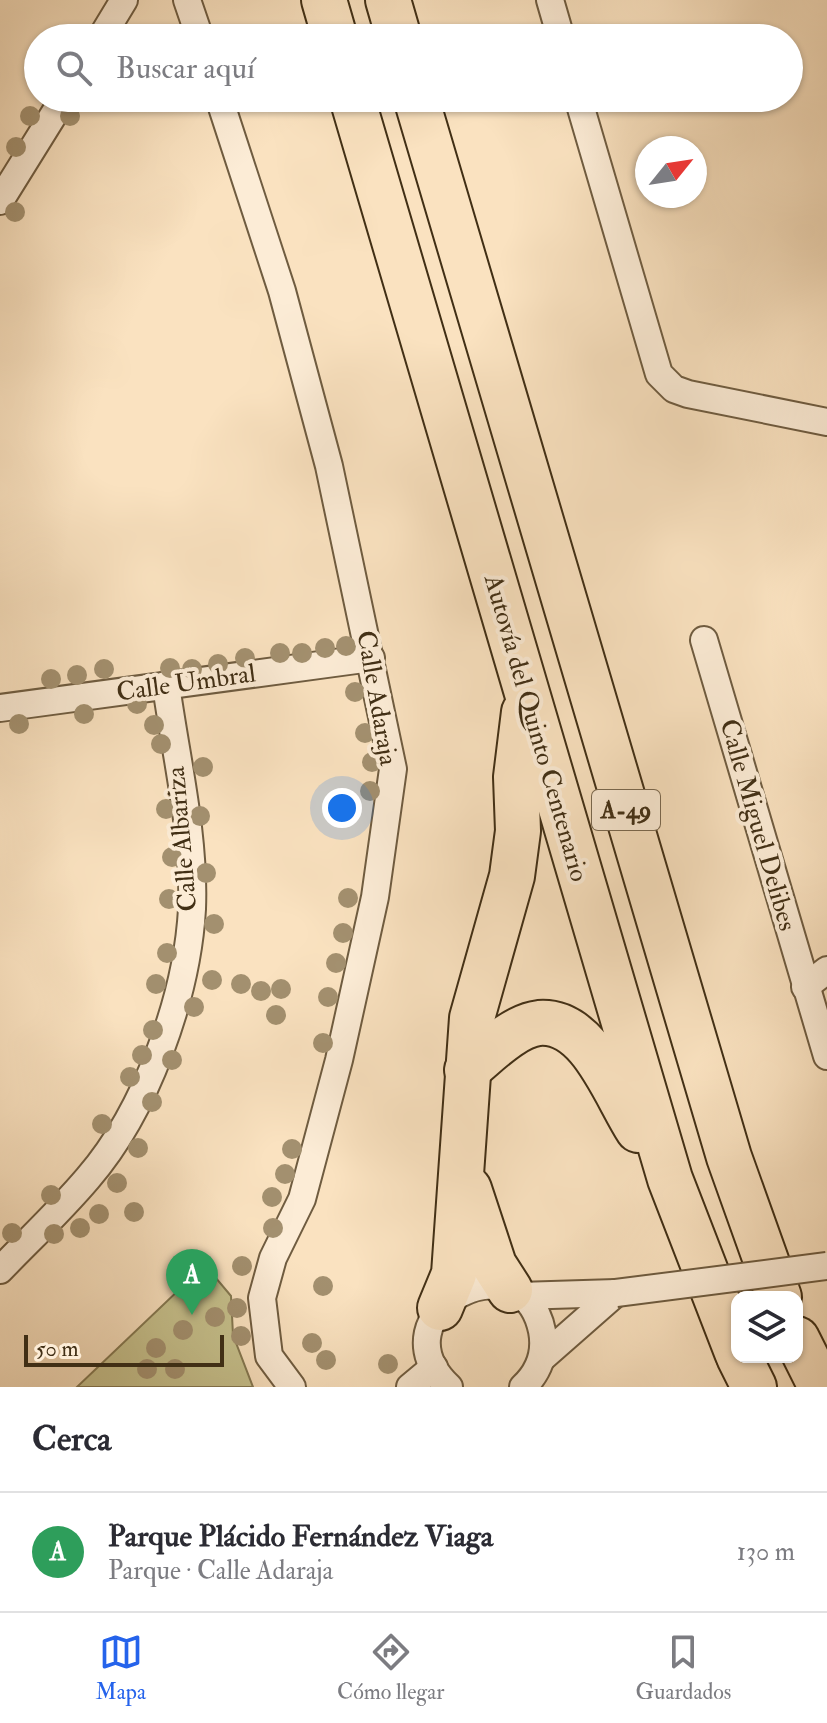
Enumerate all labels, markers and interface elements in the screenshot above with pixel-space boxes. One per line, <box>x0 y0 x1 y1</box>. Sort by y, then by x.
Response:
search box <box>24 24 803 112</box>
icon: search <box>52 46 96 90</box>
text: Buscar aquí <box>116 50 255 87</box>
north arrow <box>635 136 707 208</box>
street label: Autovía del Quinto Centenario <box>477 570 595 885</box>
street label: Calle Adaraja <box>349 628 405 768</box>
street label: Calle Umbral <box>114 657 258 709</box>
street label: Calle Miguel Delibes <box>712 715 804 935</box>
street label: Calle Albariza <box>160 765 204 913</box>
your location <box>322 788 362 828</box>
road number: A-49 <box>592 790 660 830</box>
pin: A <box>166 1249 218 1315</box>
map controls <box>731 1291 803 1363</box>
button: layers <box>731 1291 803 1363</box>
scale bar <box>24 1331 224 1367</box>
text: 50 m <box>36 1335 78 1363</box>
text: Cerca <box>32 1418 111 1461</box>
text: Parque Plácido Fernández Viaga <box>108 1518 493 1555</box>
text: A <box>50 1536 66 1568</box>
text: 130 m <box>737 1536 795 1568</box>
text: Parque · Calle Adaraja <box>108 1555 333 1587</box>
tab: Mapa <box>96 1630 146 1706</box>
tab: Cómo llegar <box>337 1630 444 1706</box>
tab: Guardados <box>636 1630 731 1706</box>

